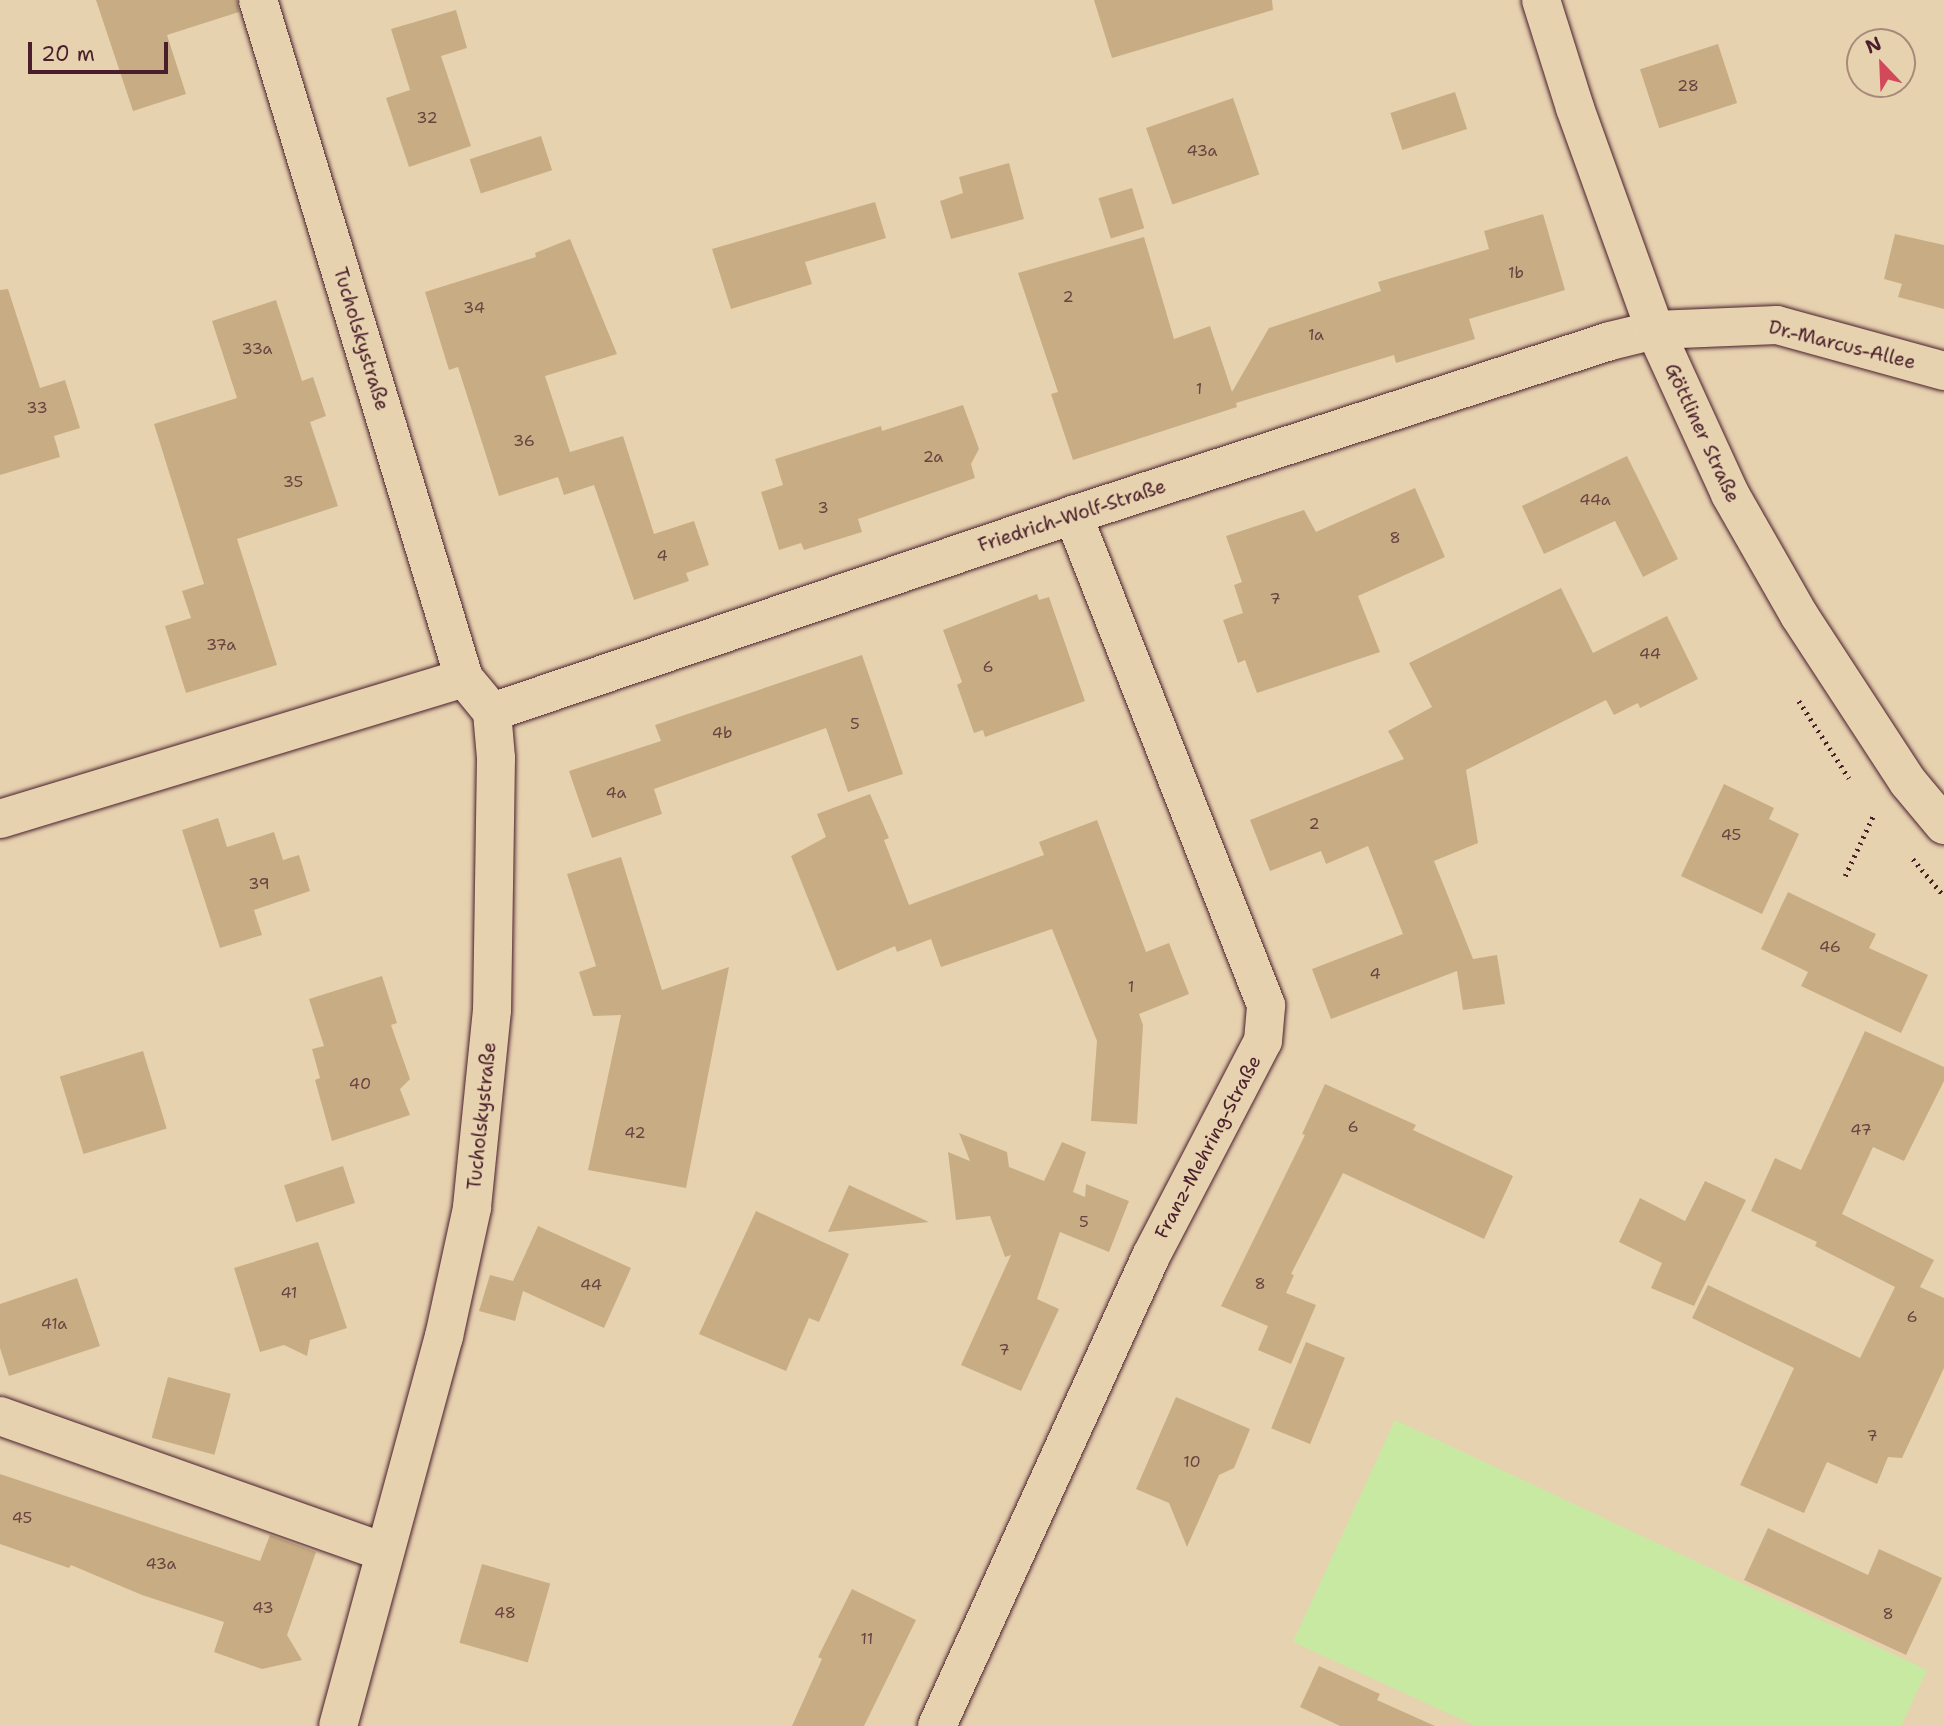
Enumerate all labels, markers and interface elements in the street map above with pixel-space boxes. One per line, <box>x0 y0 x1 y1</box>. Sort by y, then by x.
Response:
scale bar <box>32 28 172 72</box>
north arrow <box>1846 28 1916 98</box>
text: N <box>1862 31 1885 59</box>
text: 20 m <box>41 40 95 68</box>
house number: 28 <box>1677 76 1699 96</box>
house number: 32 <box>416 108 438 128</box>
house number: 43a <box>1187 141 1217 161</box>
house number: 1b <box>1508 263 1524 283</box>
street label: Tucholskystraße <box>328 265 394 413</box>
house number: 2 <box>1062 287 1074 307</box>
house number: 34 <box>463 298 485 318</box>
street label: Dr.-Marcus-Allee <box>1766 316 1918 374</box>
house number: 1a <box>1308 325 1324 345</box>
house number: 33a <box>241 339 273 359</box>
street label: Göttliner Straße <box>1660 360 1744 506</box>
house number: 1 <box>1196 379 1202 399</box>
house number: 33 <box>26 398 48 418</box>
house number: 36 <box>513 431 535 451</box>
house number: 2a <box>923 447 943 467</box>
house number: 35 <box>283 472 303 492</box>
street label: Friedrich-Wolf-Straße <box>975 475 1169 557</box>
house number: 44a <box>1579 490 1611 510</box>
house number: 3 <box>817 498 829 518</box>
house number: 8 <box>1389 528 1401 548</box>
house number: 4 <box>656 546 668 566</box>
house number: 7 <box>1269 589 1281 609</box>
house number: 37a <box>206 635 236 655</box>
house number: 44 <box>1639 644 1661 664</box>
house number: 6 <box>982 657 994 677</box>
house number: 5 <box>850 714 860 734</box>
house number: 4b <box>712 723 732 743</box>
house number: 4a <box>606 783 626 803</box>
house number: 2 <box>1308 814 1320 834</box>
house number: 45 <box>1721 825 1741 845</box>
house number: 39 <box>248 874 270 894</box>
house number: 46 <box>1819 937 1841 957</box>
house number: 4 <box>1369 964 1381 984</box>
house number: 1 <box>1128 977 1134 997</box>
street label: Tucholskystraße <box>463 1041 501 1191</box>
street label: Franz-Mehring-Straße <box>1150 1052 1266 1242</box>
house number: 40 <box>349 1074 371 1094</box>
house number: 6 <box>1347 1117 1359 1137</box>
house number: 47 <box>1850 1120 1872 1140</box>
house number: 42 <box>624 1123 646 1143</box>
house number: 5 <box>1079 1212 1089 1232</box>
house number: 8 <box>1254 1274 1266 1294</box>
house number: 44 <box>580 1275 602 1295</box>
house number: 41 <box>280 1283 298 1303</box>
house number: 6 <box>1906 1307 1918 1327</box>
house number: 41a <box>41 1314 67 1334</box>
house number: 7 <box>998 1340 1010 1360</box>
house number: 7 <box>1866 1426 1878 1446</box>
house number: 10 <box>1183 1452 1201 1472</box>
house number: 45 <box>12 1508 32 1528</box>
house number: 43a <box>146 1554 176 1574</box>
house number: 43 <box>252 1598 274 1618</box>
house number: 48 <box>494 1603 516 1623</box>
house number: 8 <box>1882 1604 1894 1624</box>
house number: 11 <box>861 1629 873 1649</box>

